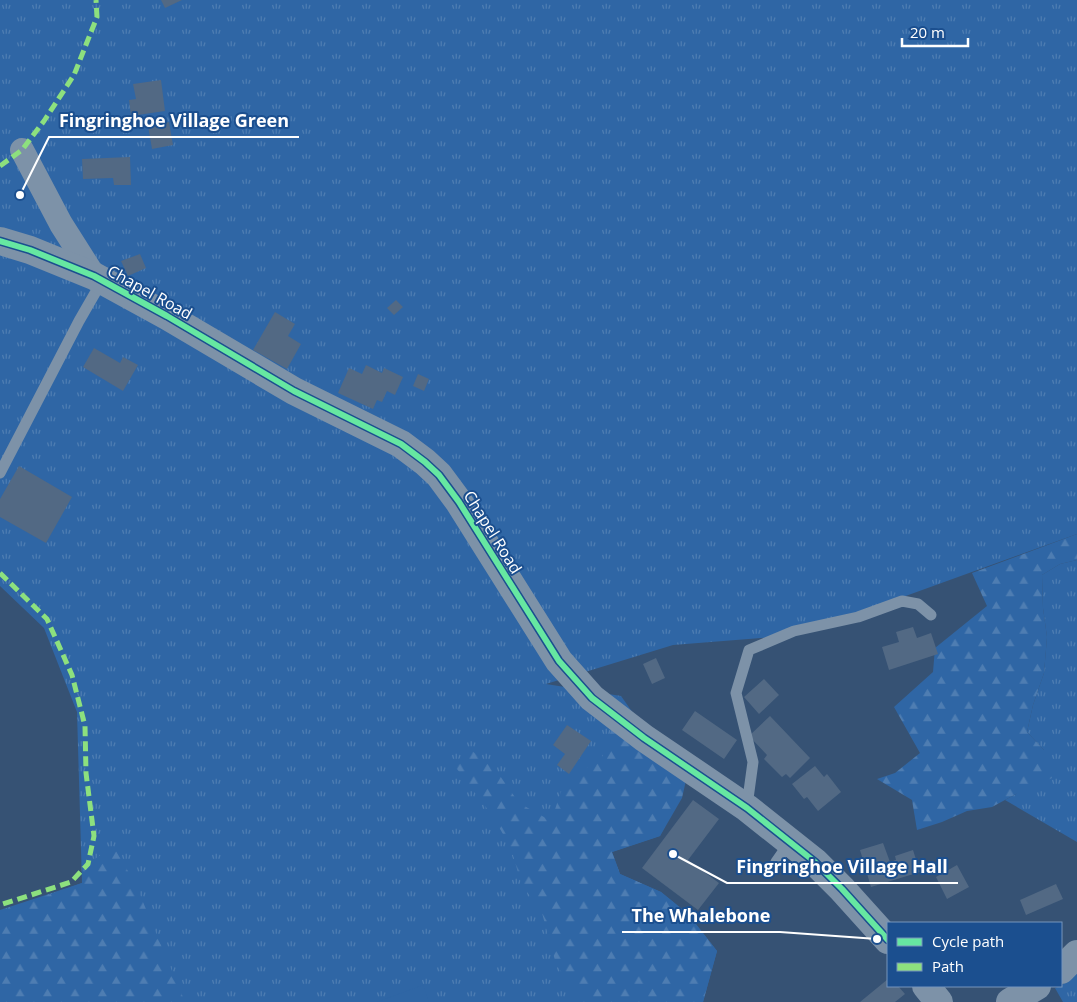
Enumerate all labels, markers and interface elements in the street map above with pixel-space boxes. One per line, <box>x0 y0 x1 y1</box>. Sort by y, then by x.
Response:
scale bar <box>902 15 968 47</box>
text: 20 m <box>910 22 945 42</box>
callout: Fingringhoe Village Green <box>49 104 299 137</box>
text: Fingringhoe Village Green <box>59 108 289 132</box>
street label: Chapel Road <box>104 260 196 324</box>
street label: Chapel Road <box>459 486 527 578</box>
callout: Fingringhoe Village Hall <box>727 850 958 883</box>
text: Fingringhoe Village Hall <box>736 854 948 878</box>
callout: The Whalebone <box>622 899 780 932</box>
text: The Whalebone <box>632 903 770 927</box>
legend <box>887 922 1062 987</box>
text: Cycle path <box>932 931 1004 951</box>
text: Path <box>932 956 964 976</box>

